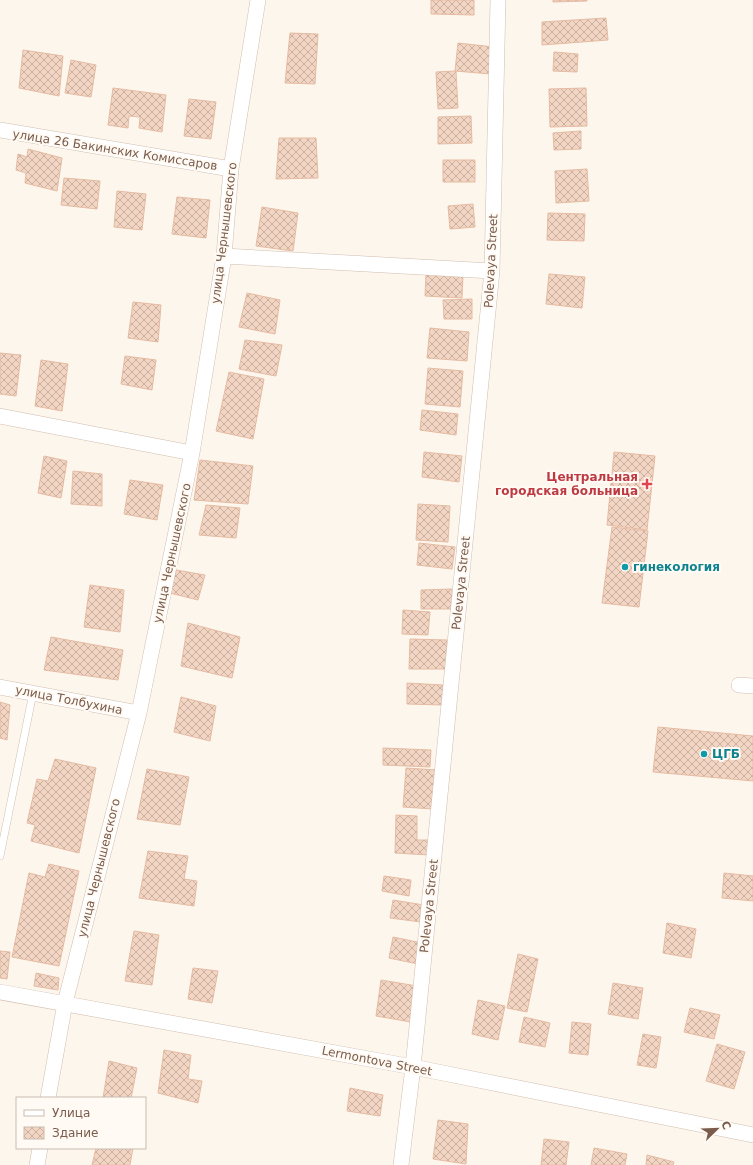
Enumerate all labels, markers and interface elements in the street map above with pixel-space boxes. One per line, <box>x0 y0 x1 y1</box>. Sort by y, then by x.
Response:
street label: улица 26 Бакинских Комиссаров <box>12 127 218 173</box>
street label: улица Чернышевского <box>208 161 240 305</box>
street label: Polevaya Street <box>482 213 500 308</box>
place label: Центральная городская больница <box>495 470 638 498</box>
marker: Центральная городская больница <box>641 478 653 490</box>
street label: улица Чернышевского <box>150 482 194 624</box>
street label: Polevaya Street <box>449 535 473 631</box>
place label: гинекология <box>633 560 720 574</box>
marker: гинекология <box>620 562 630 572</box>
street label: улица Толбухина <box>14 683 124 717</box>
place label: ЦГБ <box>712 747 740 761</box>
marker: ЦГБ <box>699 749 709 759</box>
street label: улица Чернышевского <box>75 797 123 939</box>
street label: Polevaya Street <box>417 858 441 954</box>
street label: Lermontova Street <box>321 1043 434 1079</box>
legend <box>16 1097 146 1149</box>
text: Улица <box>52 1106 90 1120</box>
north arrow <box>697 1109 737 1149</box>
text: С <box>718 1119 733 1132</box>
text: Здание <box>52 1126 98 1140</box>

